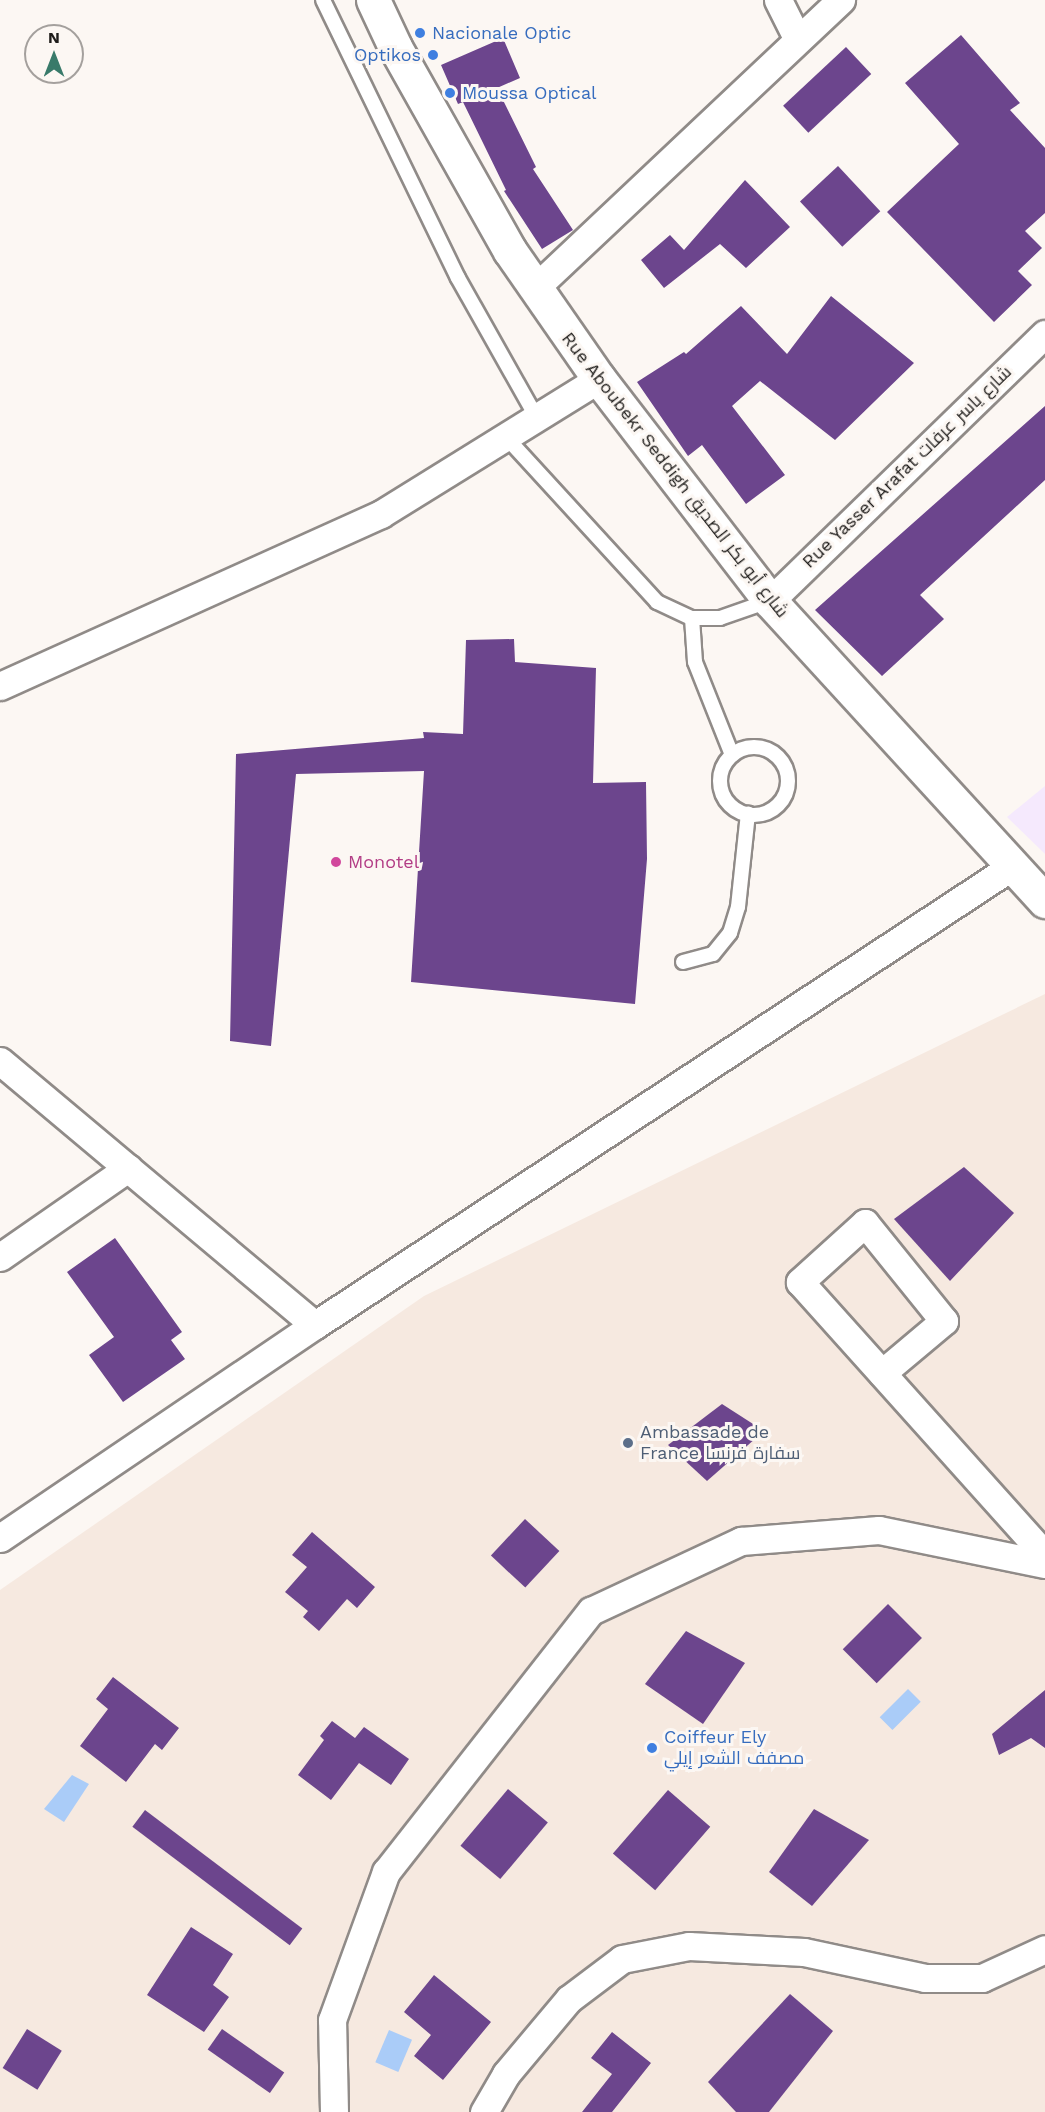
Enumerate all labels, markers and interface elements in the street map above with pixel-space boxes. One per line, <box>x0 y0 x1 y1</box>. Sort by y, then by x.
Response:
place label: Nacionale Optic <box>432 22 571 44</box>
north arrow <box>24 24 84 84</box>
marker: Nacionale Optic <box>413 26 427 40</box>
text: N <box>48 28 60 47</box>
place label: Optikos <box>354 44 421 66</box>
marker: Optikos <box>426 48 440 62</box>
place label: Moussa Optical <box>462 82 597 104</box>
marker: Moussa Optical <box>443 86 457 100</box>
street label: Rue Aboubekr Seddigh شارع أبو بكر الصديق <box>557 328 793 622</box>
street label: Rue Yasser Arafat شارع ياسر عرفات <box>797 361 1017 573</box>
place label: Monotel <box>348 851 419 873</box>
marker: Monotel <box>329 855 343 869</box>
place label: Ambassade de France سفارة فرنسا <box>640 1422 800 1464</box>
marker: Ambassade de France سفارة فرنسا <box>621 1436 635 1450</box>
place label: Coiffeur Ely مصفف الشعر إيلي <box>664 1727 804 1770</box>
marker: Coiffeur Ely مصفف الشعر إيلي <box>645 1741 659 1755</box>

